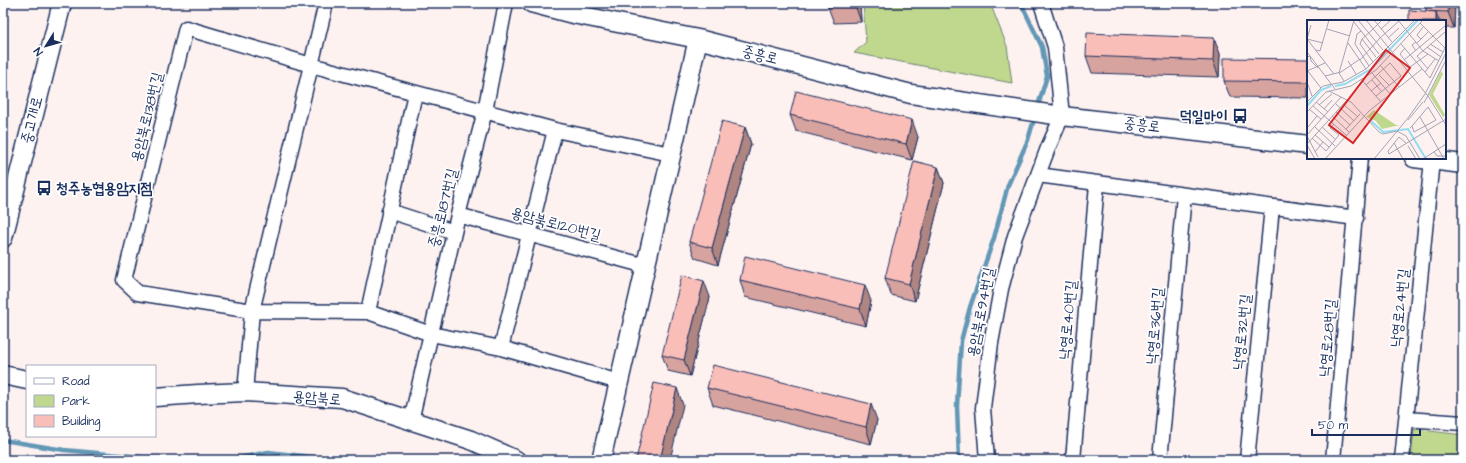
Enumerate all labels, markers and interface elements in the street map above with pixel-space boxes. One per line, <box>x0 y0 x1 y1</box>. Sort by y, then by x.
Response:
inset map <box>1307 20 1446 159</box>
north arrow <box>26 26 66 66</box>
street label: 중흥로 <box>740 40 780 70</box>
text: N <box>30 44 46 59</box>
street label: 용암북로138번길 <box>126 70 168 164</box>
street label: 중고개로 <box>16 94 48 146</box>
place label: 덕일마이 <box>1180 106 1228 127</box>
bus stop icon: 덕일마이 <box>1231 107 1249 125</box>
street label: 중흥로 <box>1123 112 1161 138</box>
street label: 중흥로187번길 <box>423 166 463 250</box>
place label: 청주농협용암지점 <box>56 178 153 199</box>
bus stop icon: 청주농협용암지점 <box>35 179 53 197</box>
street label: 용암북로120번길 <box>509 202 603 246</box>
street label: 용암북로94번길 <box>962 265 1000 359</box>
street label: 낙영로24번길 <box>1385 268 1415 348</box>
street label: 낙영로40번길 <box>1054 279 1082 361</box>
street label: 낙영로36번길 <box>1141 287 1169 365</box>
street label: 낙영로32번길 <box>1228 293 1256 371</box>
street label: 낙영로28번길 <box>1314 298 1342 378</box>
legend <box>26 365 156 437</box>
text: Road <box>62 373 90 390</box>
street label: 용암북로 <box>292 385 342 411</box>
text: Park <box>62 393 90 410</box>
scale bar <box>1312 411 1420 437</box>
text: Building <box>62 413 100 431</box>
text: 50 m <box>1318 417 1349 434</box>

